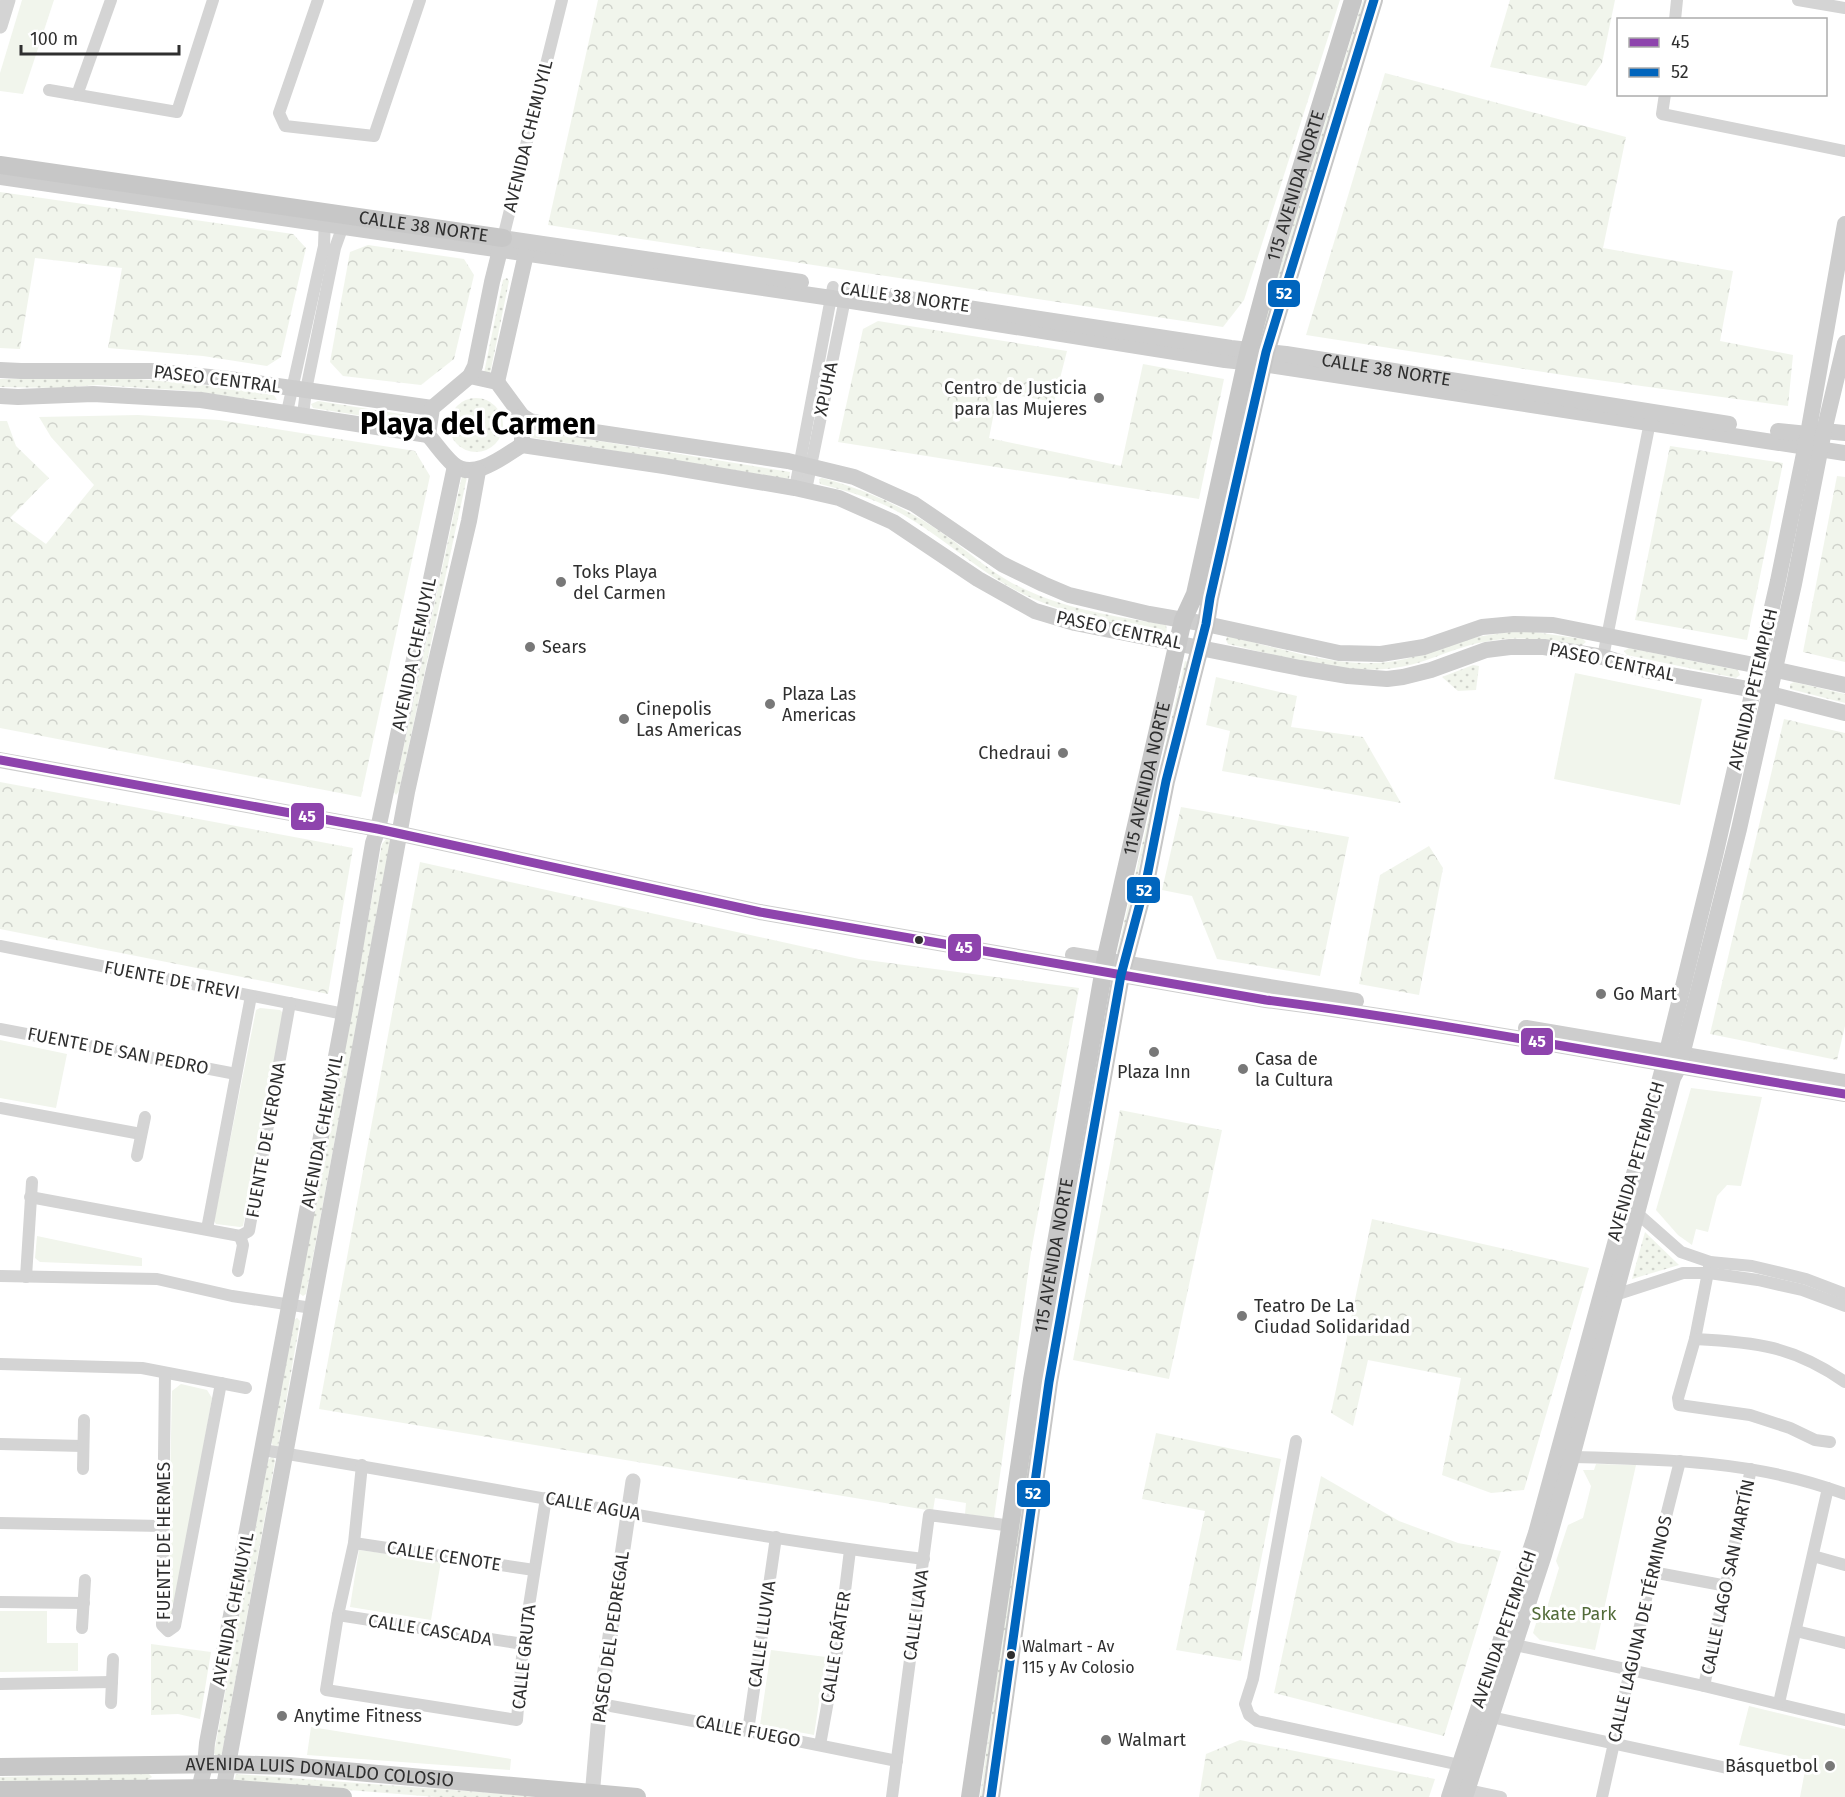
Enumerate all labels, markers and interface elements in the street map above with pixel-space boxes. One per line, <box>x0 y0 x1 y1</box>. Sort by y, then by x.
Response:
scale bar <box>21 18 178 56</box>
legend <box>1617 18 1827 96</box>
text: 100 m <box>30 28 78 50</box>
text: 45 <box>1671 31 1689 53</box>
street label: AVENIDA CHEMUYIL <box>498 58 558 214</box>
text: 52 <box>1671 61 1689 83</box>
street label: 115 AVENIDA NORTE <box>1262 107 1329 264</box>
street label: CALLE 38 NORTE <box>357 206 490 247</box>
street label: CALLE 38 NORTE <box>839 277 971 317</box>
line badge: 52 <box>1267 279 1301 308</box>
text: 52 <box>1276 284 1292 303</box>
street label: CALLE 38 NORTE <box>1320 349 1452 391</box>
street label: XPUHA <box>810 359 843 418</box>
street label: PASEO CENTRAL <box>152 360 282 398</box>
place label: Centro de Justicia para las Mujeres <box>944 377 1087 420</box>
marker: Centro de Justicia para las Mujeres <box>1092 391 1106 405</box>
district label: Playa del Carmen <box>360 406 596 442</box>
place label: Toks Playa del Carmen <box>573 561 666 604</box>
street label: AVENIDA CHEMUYIL <box>387 575 441 733</box>
marker: Toks Playa del Carmen <box>554 575 568 589</box>
street label: PASEO CENTRAL <box>1054 606 1184 654</box>
street label: AVENIDA PETEMPICH <box>1724 606 1782 772</box>
place label: Sears <box>542 636 586 658</box>
street label: PASEO CENTRAL <box>1547 638 1677 686</box>
marker: Sears <box>523 640 537 654</box>
place label: Plaza Las Americas <box>782 683 856 726</box>
marker: Plaza Las Americas <box>763 697 777 711</box>
place label: Cinepolis Las Americas <box>636 698 742 741</box>
street label: 115 AVENIDA NORTE <box>1119 699 1175 858</box>
marker: Cinepolis Las Americas <box>617 712 631 726</box>
place label: Chedraui <box>978 742 1051 764</box>
marker: Chedraui <box>1056 746 1070 760</box>
line badge: 45 <box>290 802 325 831</box>
text: 45 <box>298 807 316 826</box>
line badge: 52 <box>1126 876 1161 904</box>
text: 52 <box>1136 881 1152 900</box>
line badge: 45 <box>947 933 982 962</box>
unlabelled marker <box>913 934 925 946</box>
text: 45 <box>955 938 973 957</box>
street label: FUENTE DE TREVI <box>102 956 242 1004</box>
place label: Go Mart <box>1613 983 1677 1005</box>
marker: Go Mart <box>1594 987 1608 1001</box>
street label: FUENTE DE SAN PEDRO <box>25 1023 211 1079</box>
line badge: 45 <box>1520 1027 1554 1056</box>
text: 45 <box>1528 1032 1546 1051</box>
marker: Plaza Inn <box>1147 1045 1161 1059</box>
place label: Casa de la Cultura <box>1255 1048 1333 1091</box>
street label: AVENIDA CHEMUYIL <box>296 1052 348 1210</box>
street label: FUENTE DE VERONA <box>241 1060 291 1220</box>
place label: Plaza Inn <box>1117 1061 1191 1083</box>
marker: Casa de la Cultura <box>1236 1062 1250 1076</box>
street label: AVENIDA PETEMPICH <box>1603 1079 1669 1243</box>
street label: 115 AVENIDA NORTE <box>1029 1176 1078 1335</box>
place label: Teatro De La Ciudad Solidaridad <box>1254 1295 1410 1338</box>
marker: Teatro De La Ciudad Solidaridad <box>1235 1309 1249 1323</box>
street label: FUENTE DE HERMES <box>153 1462 175 1620</box>
street label: CALLE LAGO SAN MARTÍN <box>1696 1477 1759 1677</box>
line badge: 52 <box>1016 1479 1051 1508</box>
text: 52 <box>1025 1484 1041 1503</box>
street label: CALLE AGUA <box>544 1487 643 1525</box>
street label: CALLE LAGUNA DE TÉRMINOS <box>1602 1513 1677 1745</box>
street label: AVENIDA CHEMUYIL <box>207 1530 259 1688</box>
street label: CALLE CENOTE <box>385 1536 503 1576</box>
street label: AVENIDA PETEMPICH <box>1467 1547 1541 1711</box>
street label: PASEO DEL PEDREGAL <box>588 1549 634 1725</box>
street label: CALLE LAVA <box>899 1567 933 1662</box>
street label: CALLE LLUVIA <box>744 1578 780 1689</box>
street label: CALLE CRÁTER <box>815 1589 856 1704</box>
street label: CALLE GRUTA <box>508 1603 541 1711</box>
park label: Skate Park <box>1532 1603 1617 1625</box>
street label: CALLE CASCADA <box>367 1609 494 1651</box>
place label: Walmart - Av 115 y Av Colosio <box>1022 1637 1135 1677</box>
marker: Walmart - Av 115 y Av Colosio <box>1005 1649 1017 1661</box>
place label: Anytime Fitness <box>294 1705 422 1727</box>
marker: Anytime Fitness <box>275 1709 289 1723</box>
street label: CALLE FUEGO <box>694 1710 802 1752</box>
place label: Walmart <box>1118 1729 1186 1751</box>
marker: Walmart <box>1099 1733 1113 1747</box>
street label: AVENIDA LUIS DONALDO COLOSIO <box>185 1753 455 1792</box>
place label: Básquetbol <box>1725 1755 1818 1777</box>
marker: Básquetbol <box>1823 1759 1837 1773</box>

